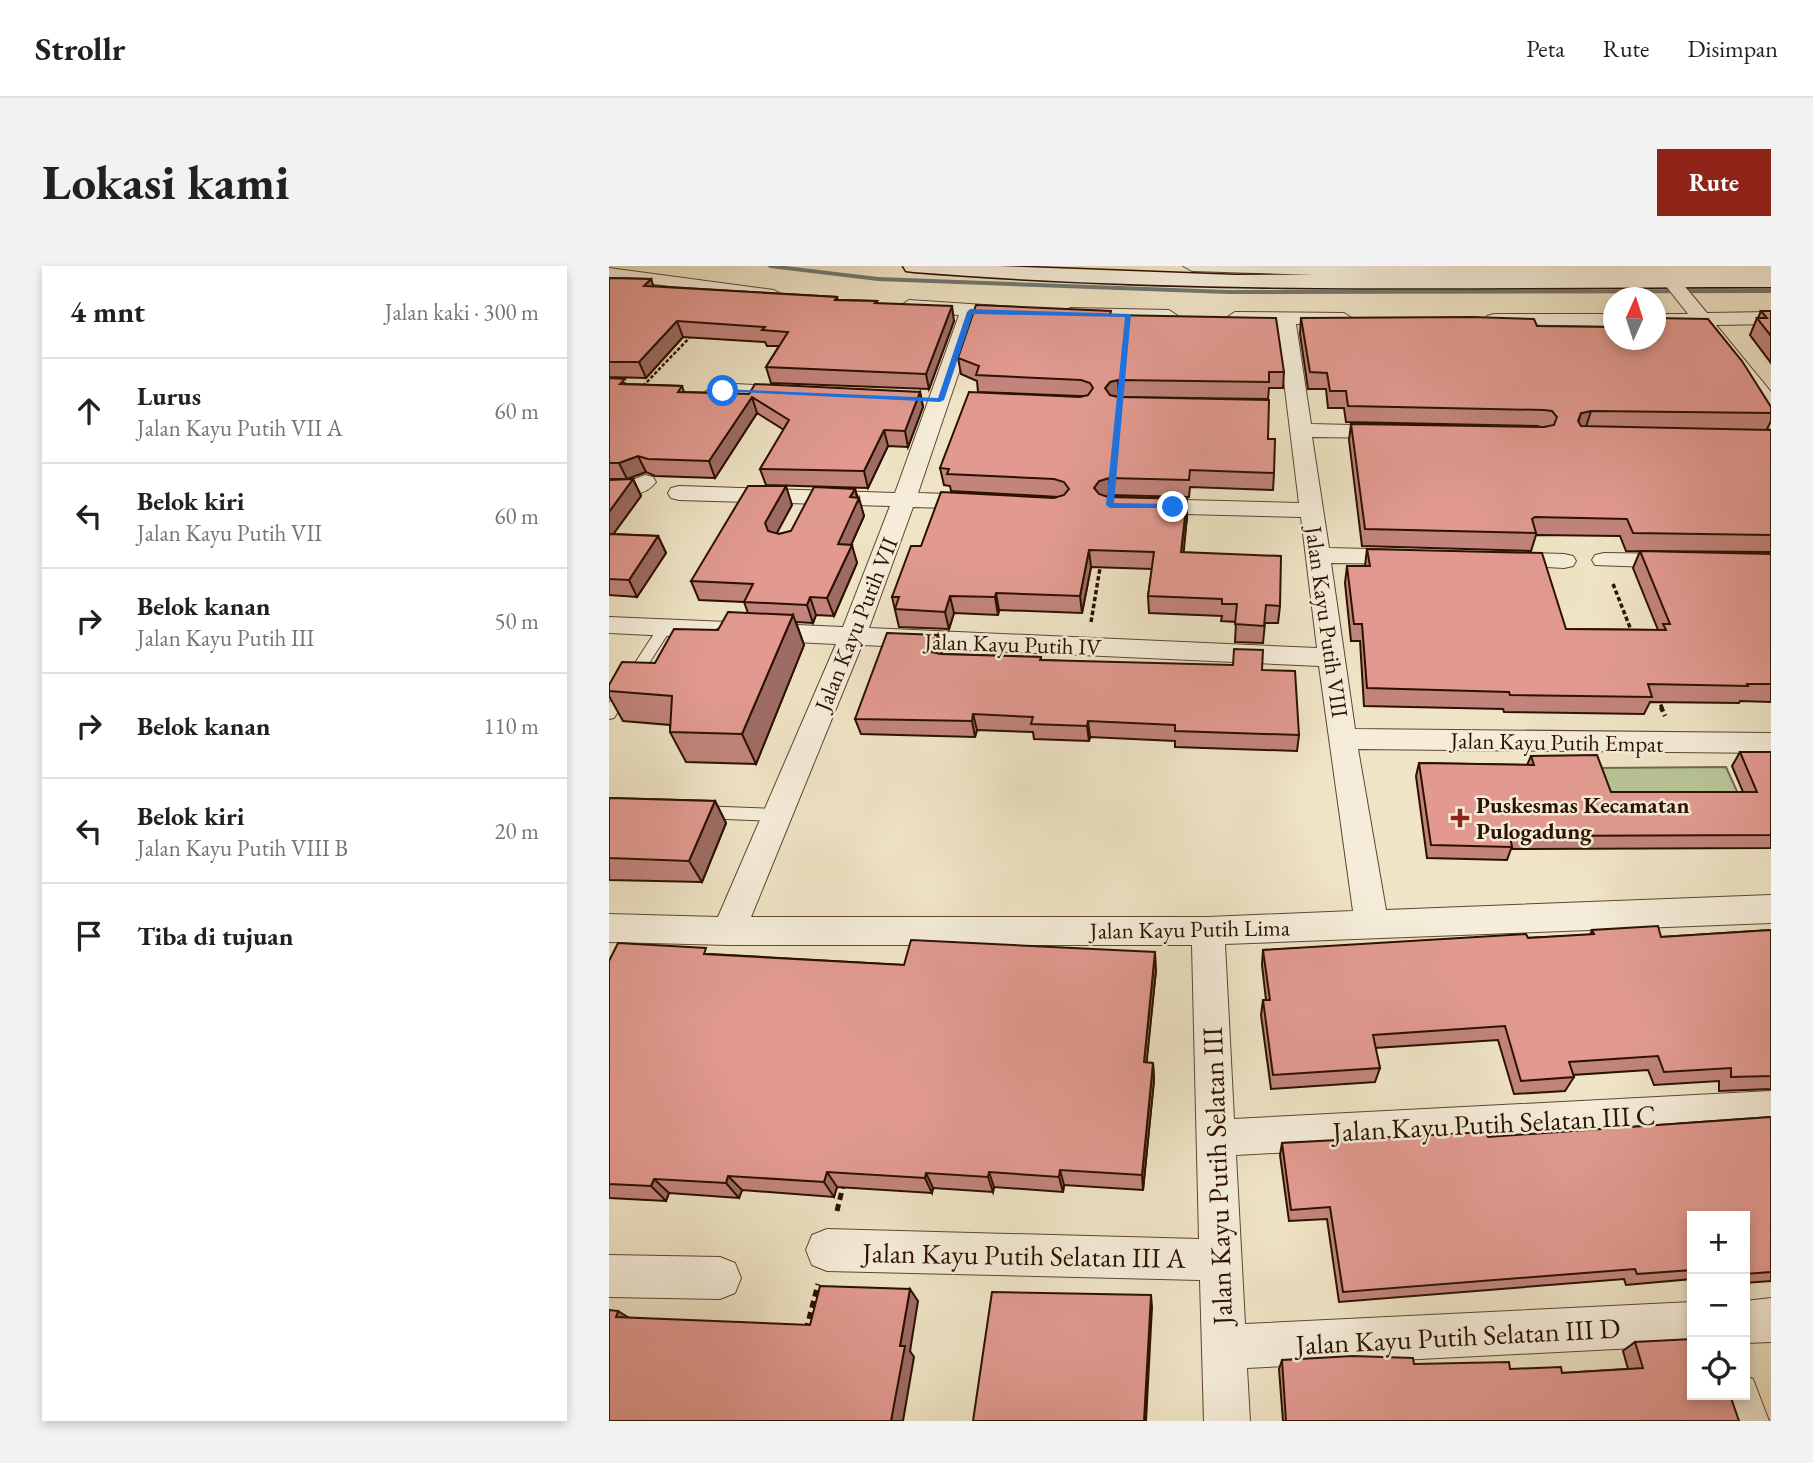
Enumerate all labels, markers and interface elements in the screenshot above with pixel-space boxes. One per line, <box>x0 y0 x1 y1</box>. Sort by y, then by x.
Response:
text: Strollr <box>35 27 126 70</box>
text: Peta <box>1526 33 1565 64</box>
text: Rute <box>1603 33 1649 64</box>
text: Disimpan <box>1687 33 1778 64</box>
button: Rute <box>1657 149 1771 216</box>
text: Lokasi kami <box>42 150 290 214</box>
north arrow <box>1603 287 1666 350</box>
text: 4 mnt <box>70 292 145 331</box>
text: Jalan kaki · 300 m <box>385 297 539 327</box>
route start <box>707 375 738 406</box>
text: Lurus <box>137 379 201 413</box>
icon: ahead <box>70 392 108 430</box>
text: 60 m <box>494 396 539 426</box>
text: Jalan Kayu Putih VII A <box>137 413 343 443</box>
text: Belok kiri <box>137 484 244 518</box>
route end <box>1157 491 1188 522</box>
icon: left <box>70 497 108 535</box>
text: 60 m <box>494 501 539 531</box>
text: Jalan Kayu Putih VII <box>137 518 322 548</box>
street label: Jalan Kayu Putih VIII <box>1298 522 1355 720</box>
street label: Jalan Kayu Putih VII <box>807 532 905 717</box>
text: Belok kanan <box>137 589 271 623</box>
icon: right <box>70 602 108 640</box>
text: 50 m <box>494 606 539 636</box>
text: Jalan Kayu Putih III <box>137 623 314 653</box>
street label: Jalan Kayu Putih IV <box>922 626 1103 662</box>
icon: right <box>70 707 108 745</box>
text: Belok kanan <box>137 709 271 743</box>
text: 110 m <box>483 711 539 741</box>
street label: Jalan Kayu Putih Empat <box>1448 725 1664 759</box>
place label: Puskesmas Kecamatan Pulogadung <box>1476 790 1689 846</box>
text: Belok kiri <box>137 799 244 833</box>
marker: Puskesmas Kecamatan Pulogadung <box>1450 808 1470 828</box>
icon: left <box>70 812 108 850</box>
text: 20 m <box>494 816 539 846</box>
text: Jalan Kayu Putih VIII B <box>137 833 348 863</box>
street label: Jalan Kayu Putih Lima <box>1088 912 1291 946</box>
icon: arrive <box>70 917 108 955</box>
text: Tiba di tujuan <box>137 919 293 953</box>
street label: Jalan Kayu Putih Selatan III <box>1194 1026 1240 1328</box>
street label: Jalan Kayu Putih Selatan III C <box>1329 1097 1657 1150</box>
map controls <box>1687 1211 1750 1400</box>
button: + <box>1687 1211 1750 1274</box>
street label: Jalan Kayu Putih Selatan III A <box>860 1234 1186 1276</box>
button: − <box>1687 1274 1750 1337</box>
street label: Jalan Kayu Putih Selatan III D <box>1293 1310 1621 1363</box>
button: locate <box>1687 1337 1750 1400</box>

